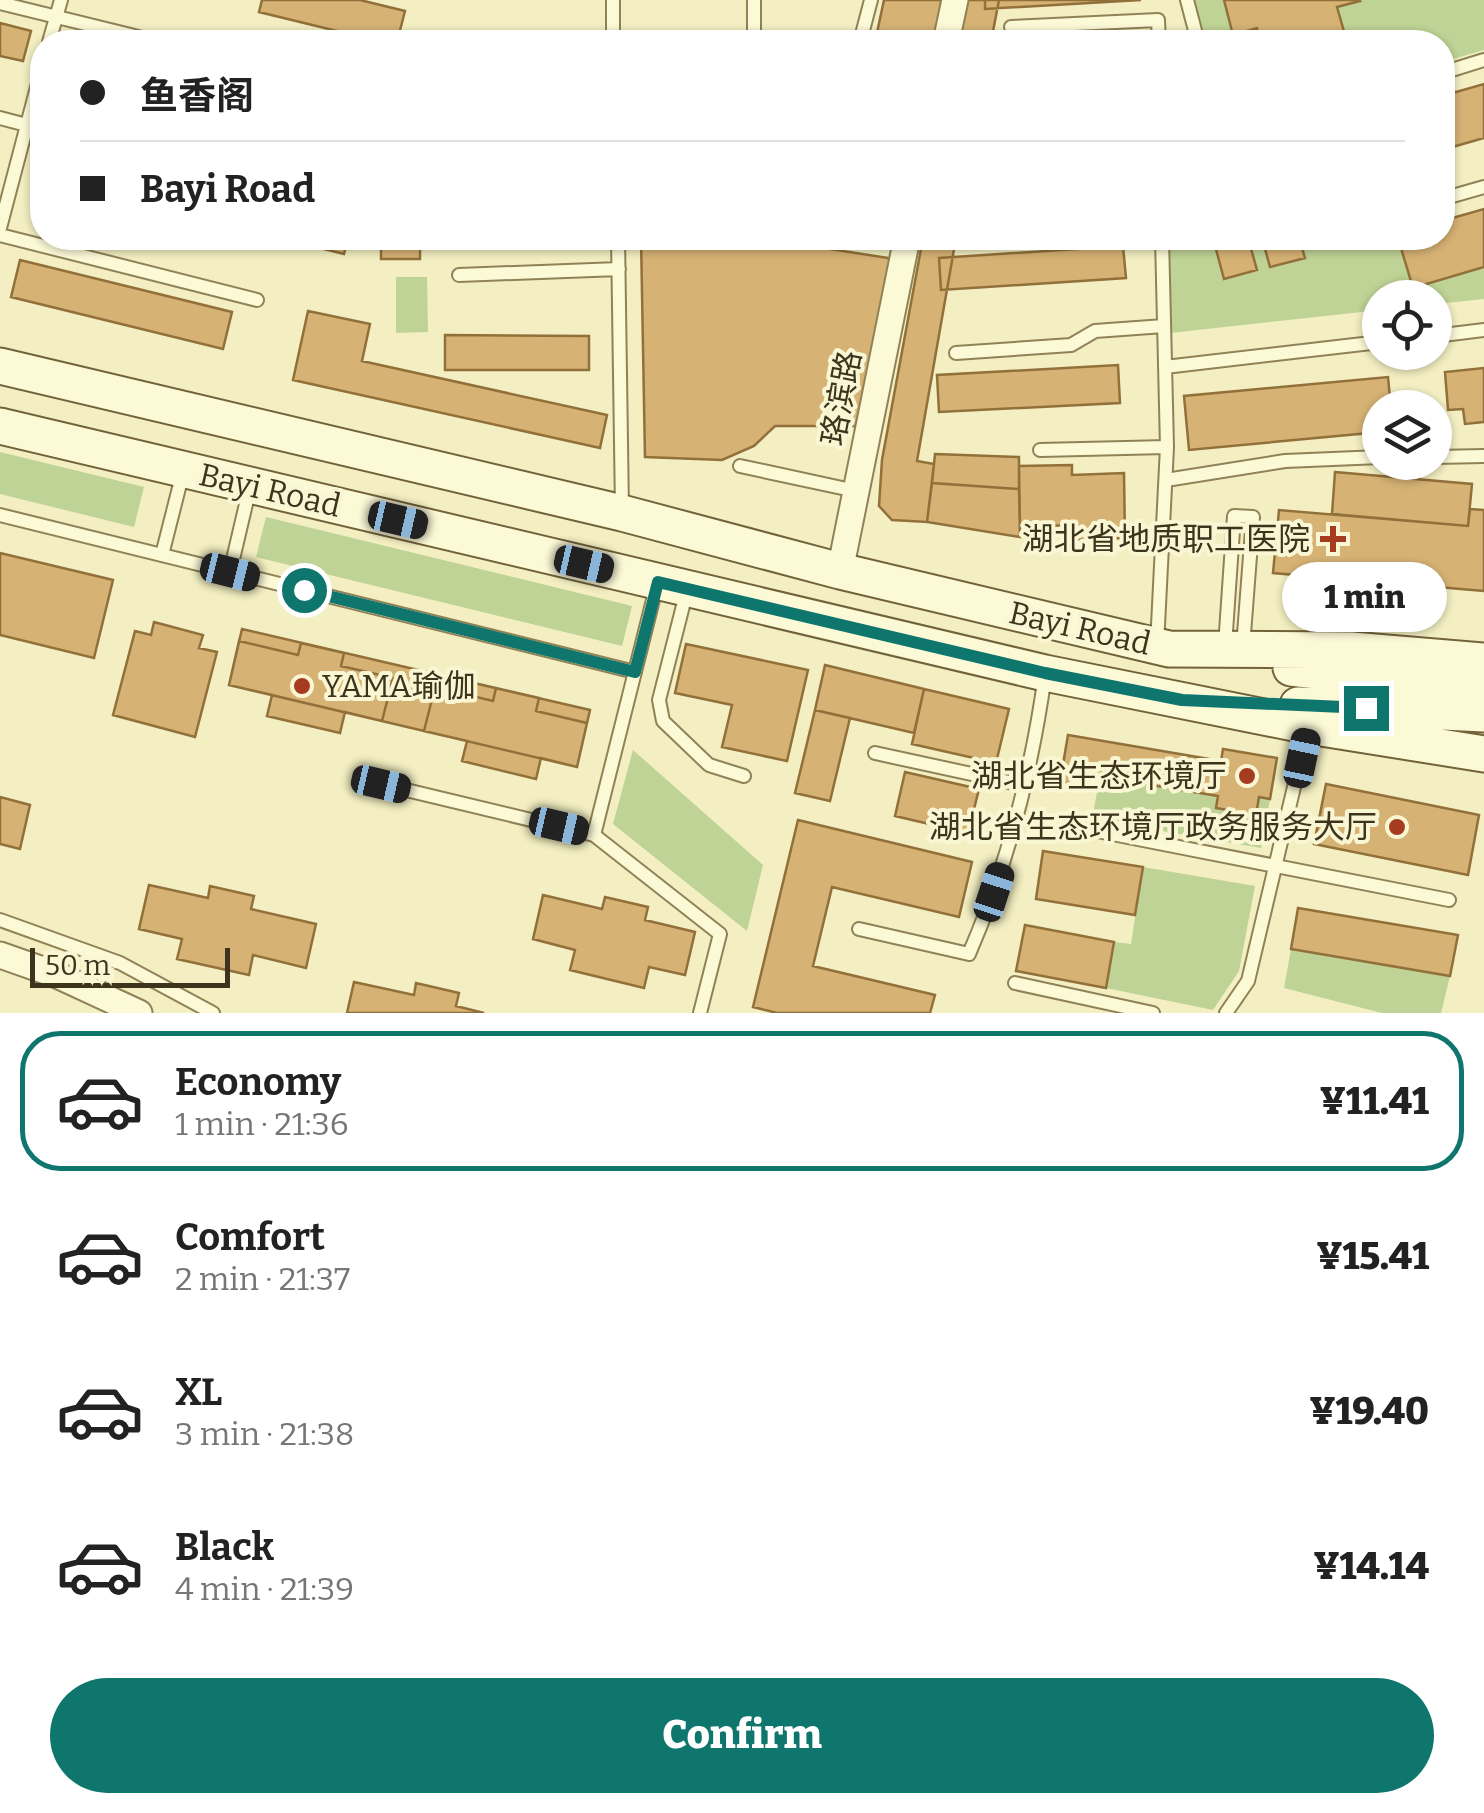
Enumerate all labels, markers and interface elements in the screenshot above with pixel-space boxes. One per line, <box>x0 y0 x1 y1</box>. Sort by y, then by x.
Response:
text: 鱼香阁 <box>140 73 254 119</box>
text: Bayi Road <box>140 166 315 212</box>
map controls <box>1362 280 1452 480</box>
button: locate <box>1362 280 1452 370</box>
street label: 珞滨路 <box>813 347 869 449</box>
button: layers <box>1362 390 1452 480</box>
street label: Bayi Road <box>195 455 345 525</box>
car <box>365 499 431 541</box>
place label: 湖北省地质职工医院 <box>1022 520 1310 558</box>
marker: 湖北省地质职工医院 <box>1320 526 1346 552</box>
car <box>551 543 617 585</box>
car <box>197 550 263 594</box>
callout: 1 min <box>1284 563 1448 633</box>
route start <box>282 568 327 613</box>
text: 1 min <box>1324 578 1405 616</box>
street label: Bayi Road <box>1005 593 1155 663</box>
place label: YAMA瑜伽 <box>322 667 476 705</box>
marker: YAMA瑜伽 <box>291 675 313 697</box>
route end <box>1344 686 1389 731</box>
car <box>1281 726 1323 790</box>
place label: 湖北省生态环境厅 <box>971 757 1227 795</box>
car <box>348 763 414 805</box>
marker: 湖北省生态环境厅 <box>1236 765 1258 787</box>
car <box>526 805 592 847</box>
place label: 湖北省生态环境厅政务服务大厅 <box>929 808 1377 846</box>
marker: 湖北省生态环境厅政务服务大厅 <box>1386 816 1408 838</box>
car <box>970 859 1018 925</box>
scale bar <box>30 943 230 988</box>
text: 50 m <box>45 949 110 982</box>
icon: car <box>55 1056 145 1146</box>
text: Economy <box>175 1059 341 1105</box>
text: ¥11.41 <box>1320 1078 1429 1124</box>
text: 1 min · 21:36 <box>175 1105 348 1143</box>
icon: car <box>55 1211 145 1301</box>
text: Comfort <box>175 1214 325 1260</box>
text: ¥15.41 <box>1317 1233 1429 1279</box>
text: 2 min · 21:37 <box>175 1260 350 1298</box>
icon: car <box>55 1366 145 1456</box>
text: XL <box>175 1369 222 1415</box>
text: ¥19.40 <box>1309 1388 1429 1434</box>
text: 3 min · 21:38 <box>175 1415 354 1453</box>
icon: car <box>55 1521 145 1611</box>
text: Black <box>175 1524 274 1570</box>
text: ¥14.14 <box>1313 1543 1429 1589</box>
text: 4 min · 21:39 <box>175 1570 354 1608</box>
button: Confirm <box>50 1678 1434 1793</box>

